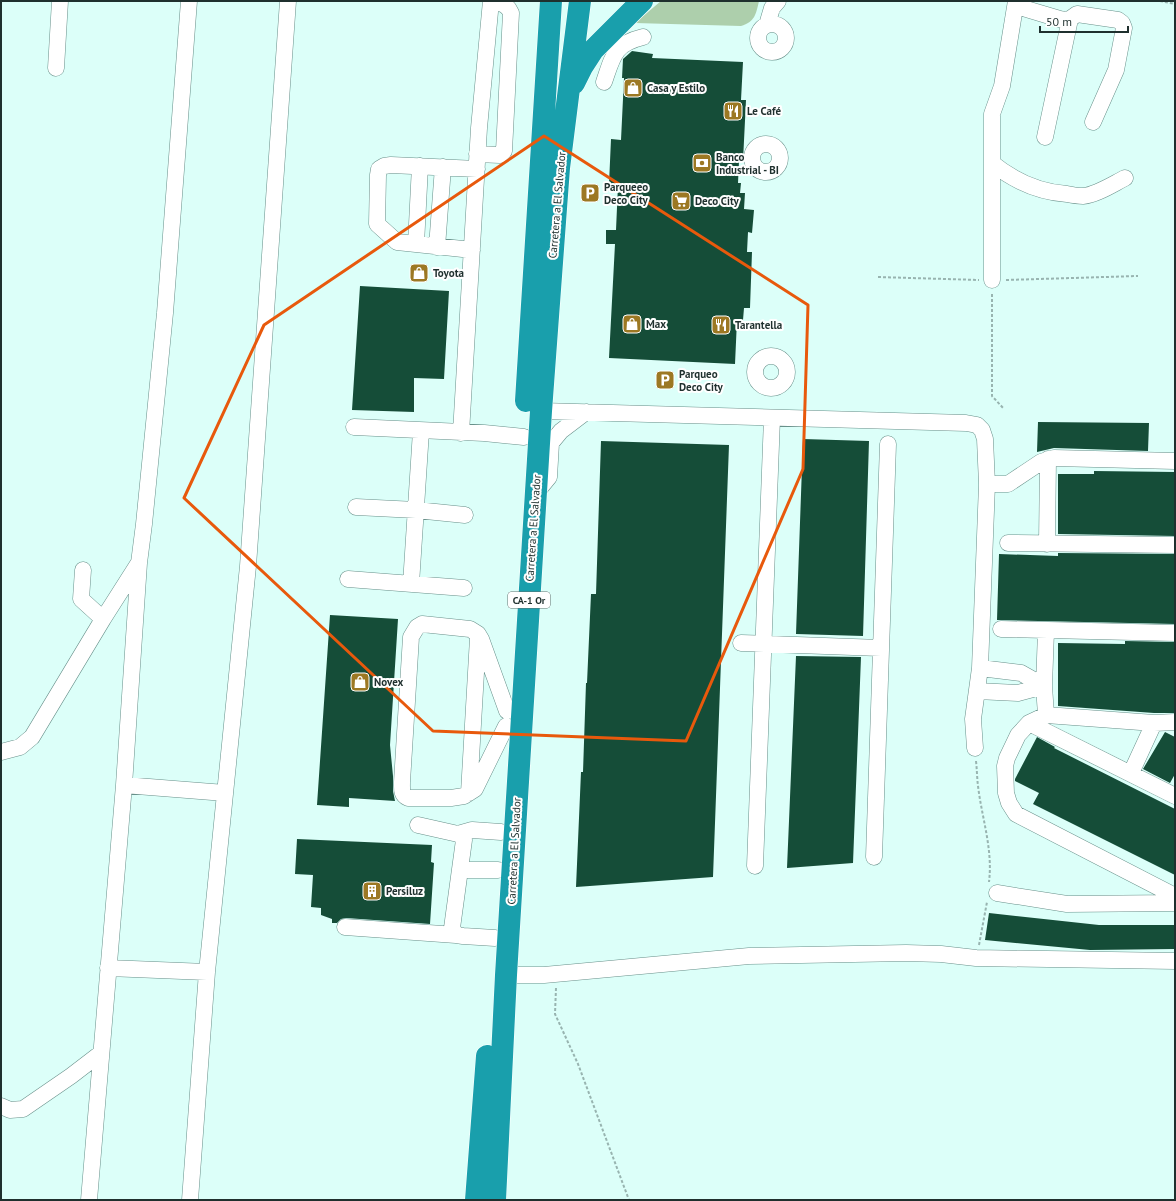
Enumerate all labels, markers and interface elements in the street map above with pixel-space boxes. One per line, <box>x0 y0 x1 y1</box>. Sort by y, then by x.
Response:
scale bar <box>1040 8 1128 34</box>
text: 50 m <box>1046 14 1072 29</box>
shop icon: Casa y Estilo <box>622 77 644 99</box>
place label: Casa y Estilo <box>647 81 705 95</box>
restaurant icon: Le Café <box>722 100 744 122</box>
place label: Le Café <box>747 104 781 118</box>
place label: Banco Industrial - BI <box>716 150 779 177</box>
street label: Carretera a El Salvador <box>545 151 569 259</box>
bank icon: Banco Industrial - BI <box>691 152 713 174</box>
place label: Parqueeo Deco City <box>604 180 648 207</box>
parking icon: Parqueeo Deco City <box>579 182 601 204</box>
supermarket icon: Deco City <box>670 190 692 212</box>
place label: Deco City <box>695 194 739 208</box>
shop icon: Toyota <box>408 262 430 284</box>
place label: Toyota <box>433 266 464 280</box>
shop icon: Max <box>621 313 643 335</box>
restaurant icon: Tarantella <box>710 314 732 336</box>
place label: Max <box>646 317 666 331</box>
place label: Tarantella <box>735 318 782 332</box>
place label: Parqueo Deco City <box>679 367 723 394</box>
parking icon: Parqueo Deco City <box>654 369 676 391</box>
street label: Carretera a El Salvador <box>522 474 544 582</box>
road number: CA-1 Or <box>508 592 550 608</box>
shop icon: Novex <box>349 671 371 693</box>
place label: Novex <box>374 675 404 689</box>
street label: Carretera a El Salvador <box>504 797 524 905</box>
building icon: Persiluz <box>361 880 383 902</box>
place label: Persiluz <box>386 884 423 898</box>

